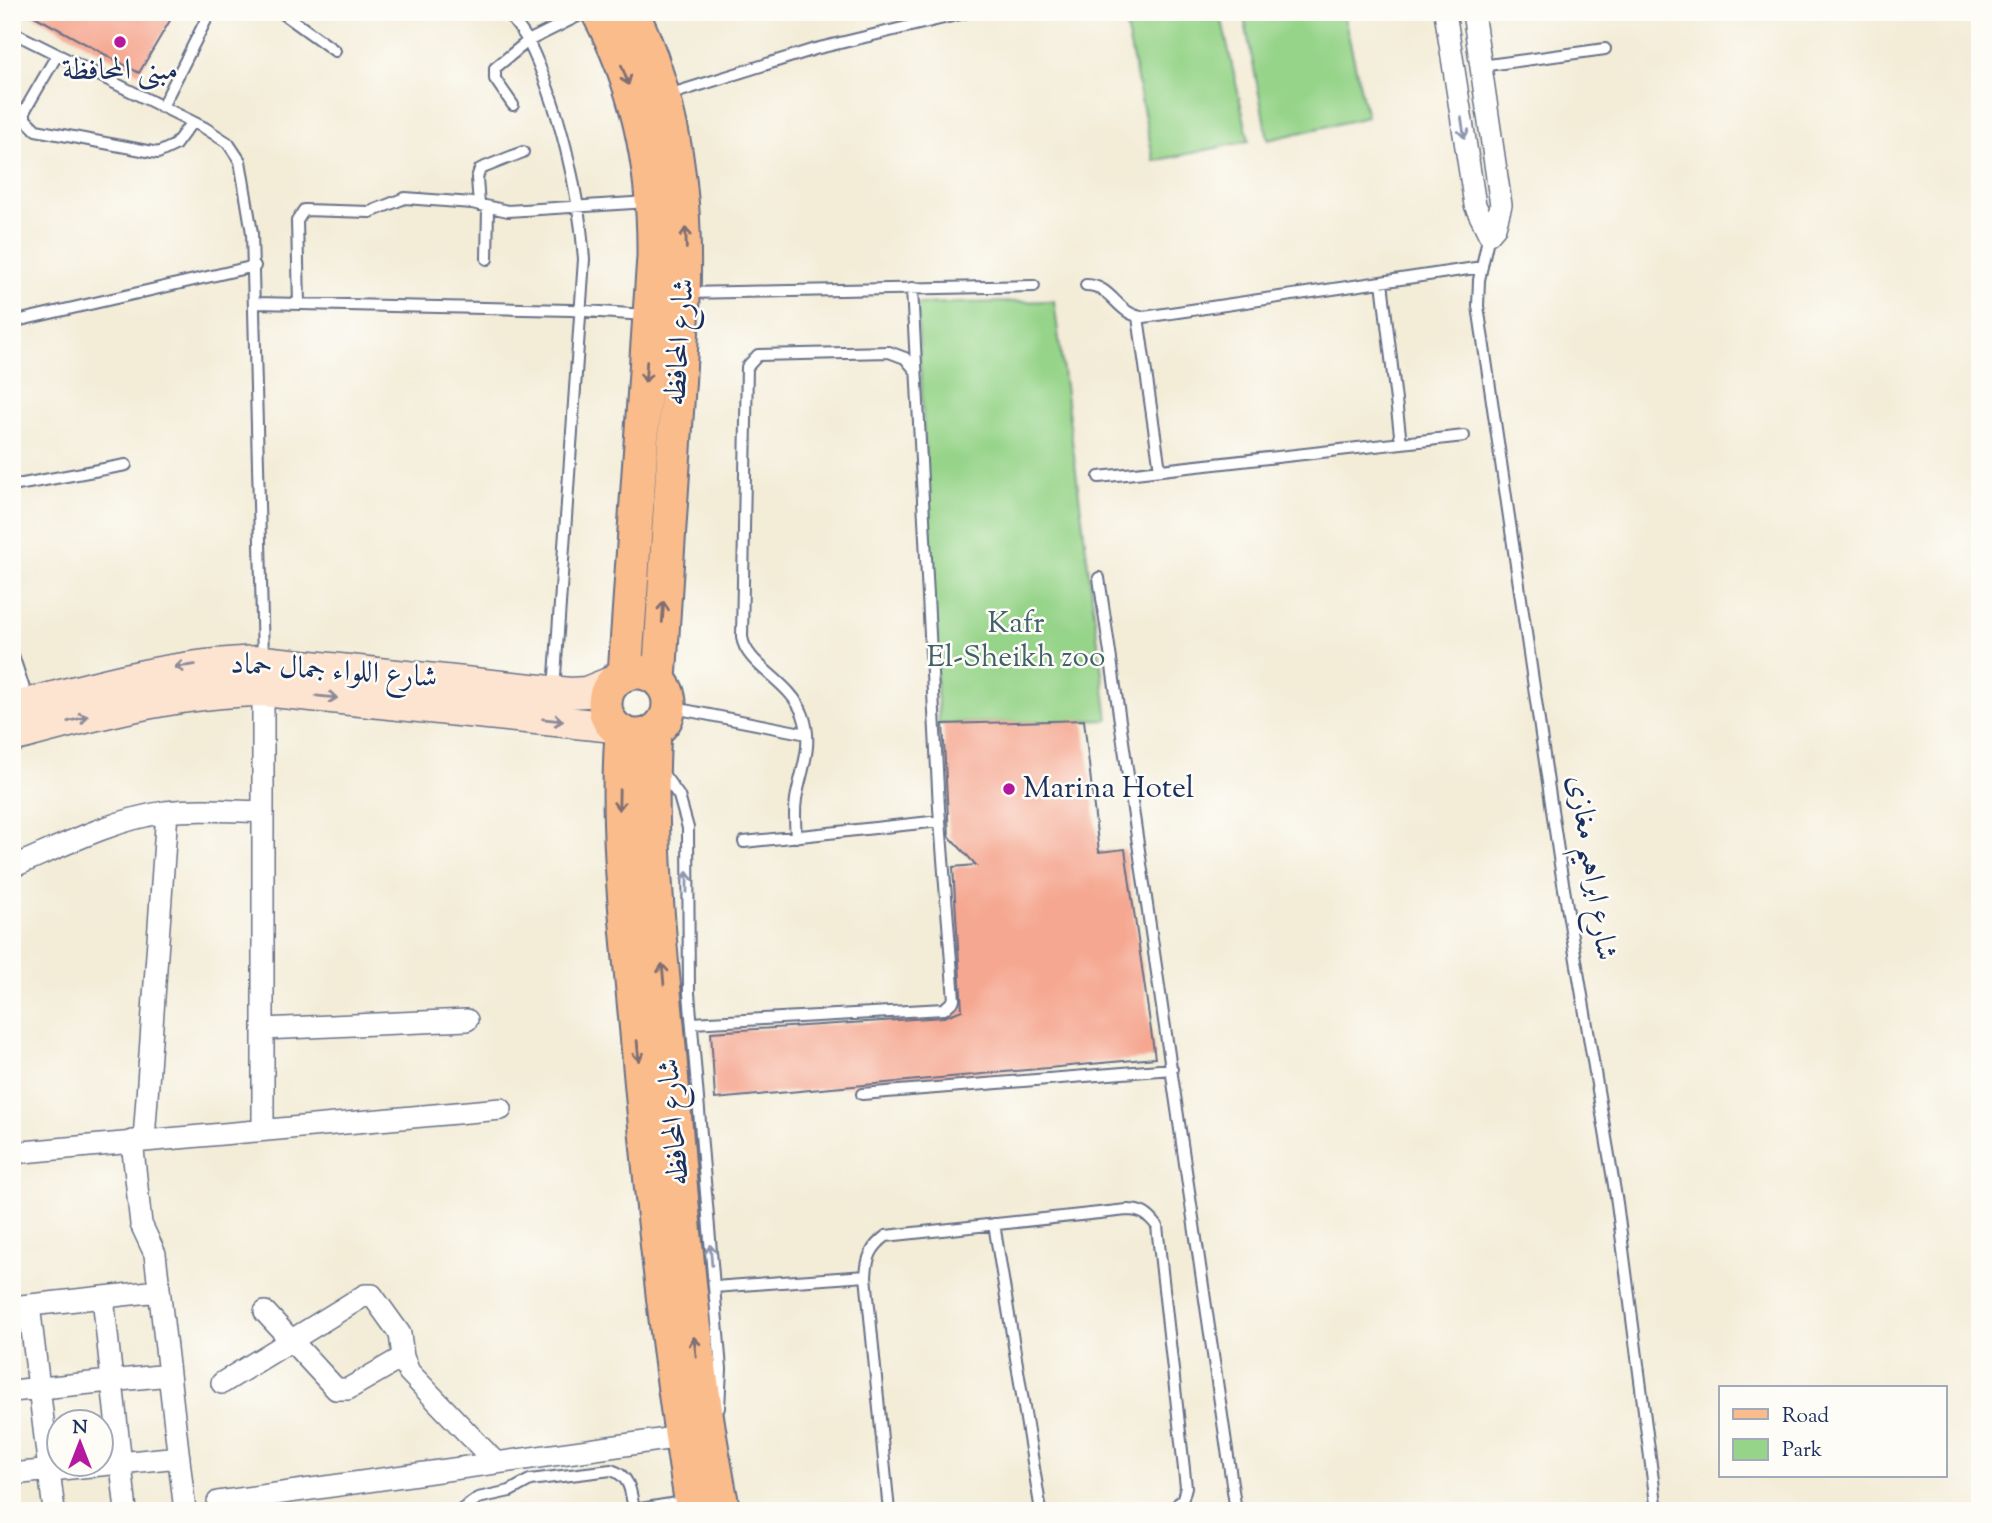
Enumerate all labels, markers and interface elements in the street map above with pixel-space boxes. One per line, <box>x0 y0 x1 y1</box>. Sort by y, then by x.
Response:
marker: مبنى المحافظة <box>112 34 128 50</box>
place label: مبنى المحافظة <box>62 50 178 93</box>
one-way arrow <box>620 63 633 85</box>
one-way arrow <box>1457 116 1470 139</box>
one-way arrow <box>679 227 692 250</box>
street label: شارع المحافظه <box>655 277 708 407</box>
one-way arrow <box>639 360 652 383</box>
one-way arrow <box>657 600 670 623</box>
park label: Kafr El-Sheikh zoo <box>927 603 1105 680</box>
street label: شارع اللواء جمال حماد <box>229 643 439 702</box>
one-way arrow <box>174 660 197 673</box>
one-way arrow <box>315 691 338 704</box>
one-way arrow <box>67 712 89 725</box>
one-way arrow <box>541 714 564 727</box>
place label: Marina Hotel <box>1023 768 1194 811</box>
street label: شارع ابراهيم مغازى <box>1550 772 1627 964</box>
marker: Marina Hotel <box>1001 781 1017 797</box>
one-way arrow <box>612 789 626 812</box>
one-way arrow <box>680 870 693 893</box>
one-way arrow <box>656 963 669 986</box>
one-way arrow <box>632 1040 645 1062</box>
street label: شارع المحافظه <box>648 1056 703 1187</box>
one-way arrow <box>704 1244 717 1267</box>
one-way arrow <box>689 1336 702 1359</box>
legend <box>1719 1386 1946 1478</box>
text: Road <box>1782 1402 1829 1432</box>
north arrow <box>46 1408 116 1478</box>
text: N <box>72 1415 88 1442</box>
text: Park <box>1782 1436 1823 1466</box>

